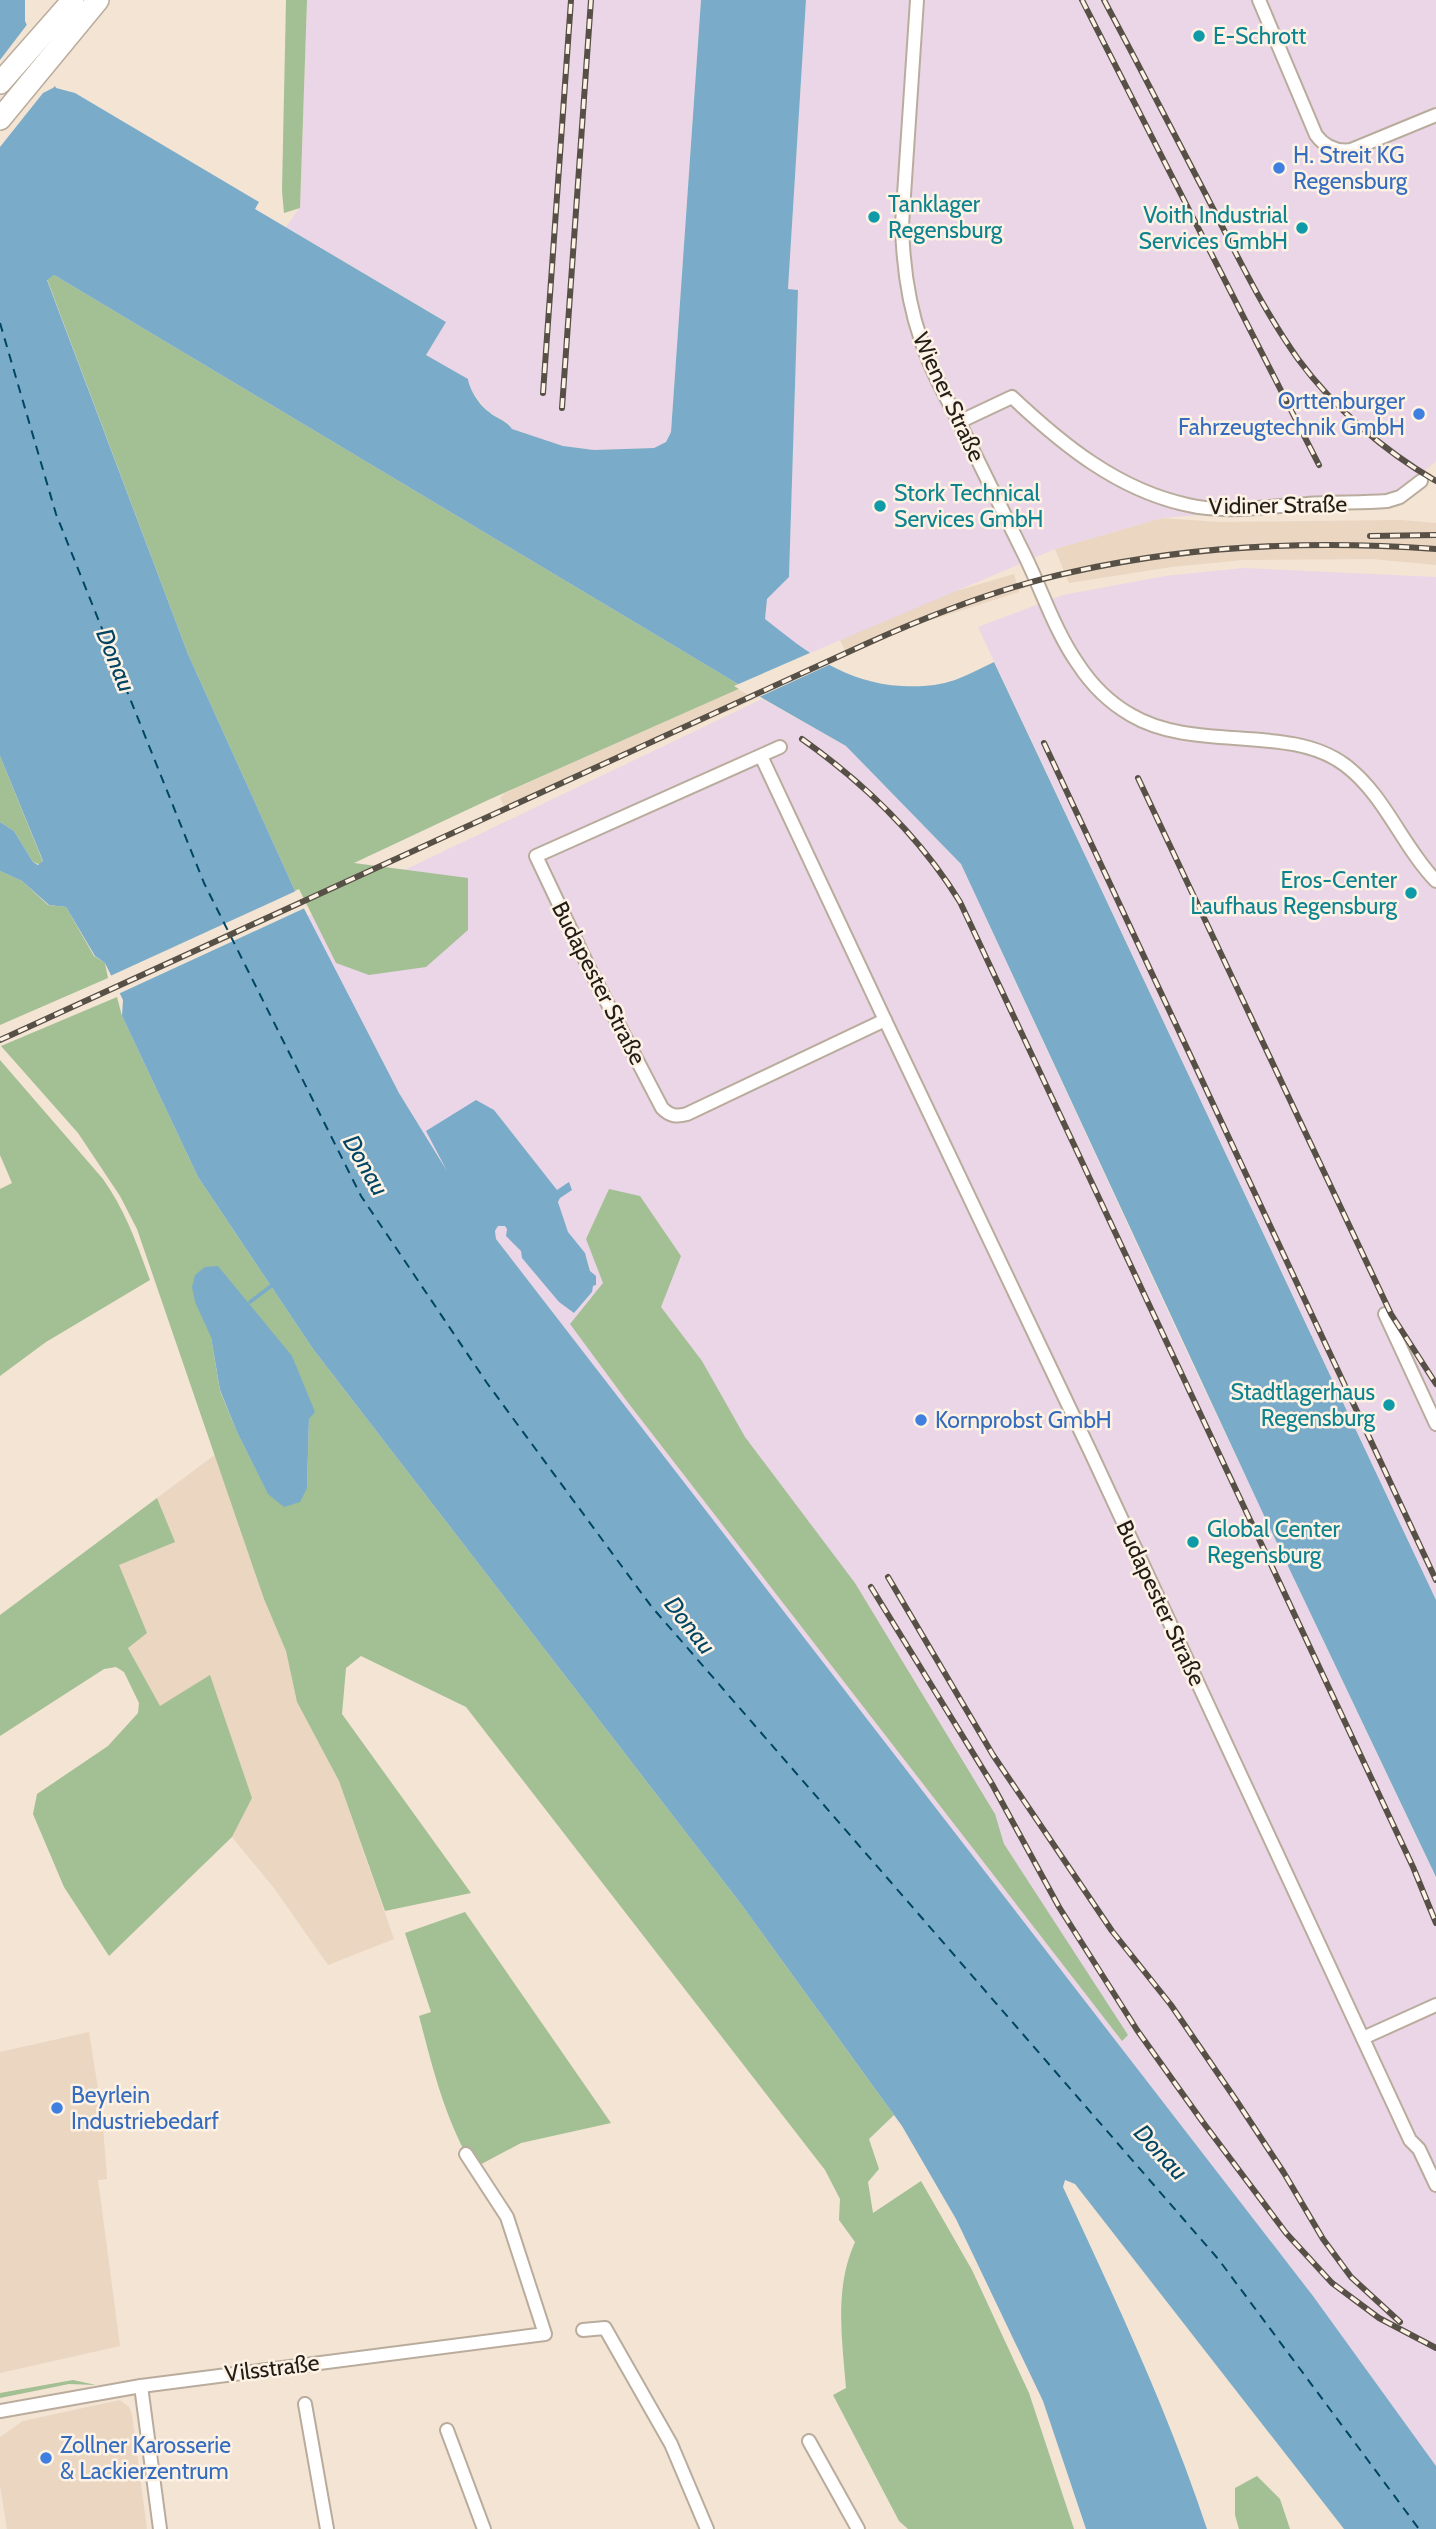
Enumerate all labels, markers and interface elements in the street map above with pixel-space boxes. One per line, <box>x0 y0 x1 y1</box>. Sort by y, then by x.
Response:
place label: E-Schrott <box>1213 22 1306 50</box>
marker: E-Schrott <box>1191 28 1207 44</box>
place label: H. Streit KG Regensburg <box>1293 141 1408 195</box>
marker: H. Streit KG Regensburg <box>1271 160 1287 176</box>
place label: Tanklager Regensburg <box>888 190 1003 244</box>
place label: Voith Industrial Services GmbH <box>1139 201 1289 255</box>
marker: Tanklager Regensburg <box>866 209 882 225</box>
marker: Voith Industrial Services GmbH <box>1294 220 1310 236</box>
street label: Wiener Straße <box>907 328 991 466</box>
place label: Orttenburger Fahrzeugtechnik GmbH <box>1178 387 1406 441</box>
marker: Orttenburger Fahrzeugtechnik GmbH <box>1411 406 1427 422</box>
place label: Stork Technical Services GmbH <box>894 479 1043 533</box>
street label: Vidiner Straße <box>1208 490 1348 520</box>
marker: Stork Technical Services GmbH <box>872 498 888 514</box>
water label: Donau <box>90 624 142 696</box>
place label: Eros-Center Laufhaus Regensburg <box>1190 866 1398 920</box>
marker: Eros-Center Laufhaus Regensburg <box>1403 885 1419 901</box>
street label: Budapester Straße <box>546 897 652 1069</box>
water label: Donau <box>337 1129 395 1201</box>
place label: Stadtlagerhaus Regensburg <box>1231 1378 1376 1432</box>
marker: Stadtlagerhaus Regensburg <box>1381 1397 1397 1413</box>
place label: Kornprobst GmbH <box>935 1406 1112 1434</box>
marker: Kornprobst GmbH <box>913 1412 929 1428</box>
place label: Global Center Regensburg <box>1207 1515 1340 1569</box>
street label: Budapester Straße <box>1110 1516 1212 1690</box>
marker: Global Center Regensburg <box>1185 1534 1201 1550</box>
water label: Donau <box>658 1590 722 1660</box>
place label: Beyrlein Industriebedarf <box>71 2081 219 2135</box>
marker: Beyrlein Industriebedarf <box>49 2100 65 2116</box>
water label: Donau <box>1128 2118 1194 2186</box>
street label: Vilsstraße <box>223 2348 321 2388</box>
place label: Zollner Karosserie & Lackierzentrum <box>60 2431 231 2485</box>
marker: Zollner Karosserie & Lackierzentrum <box>38 2450 54 2466</box>

